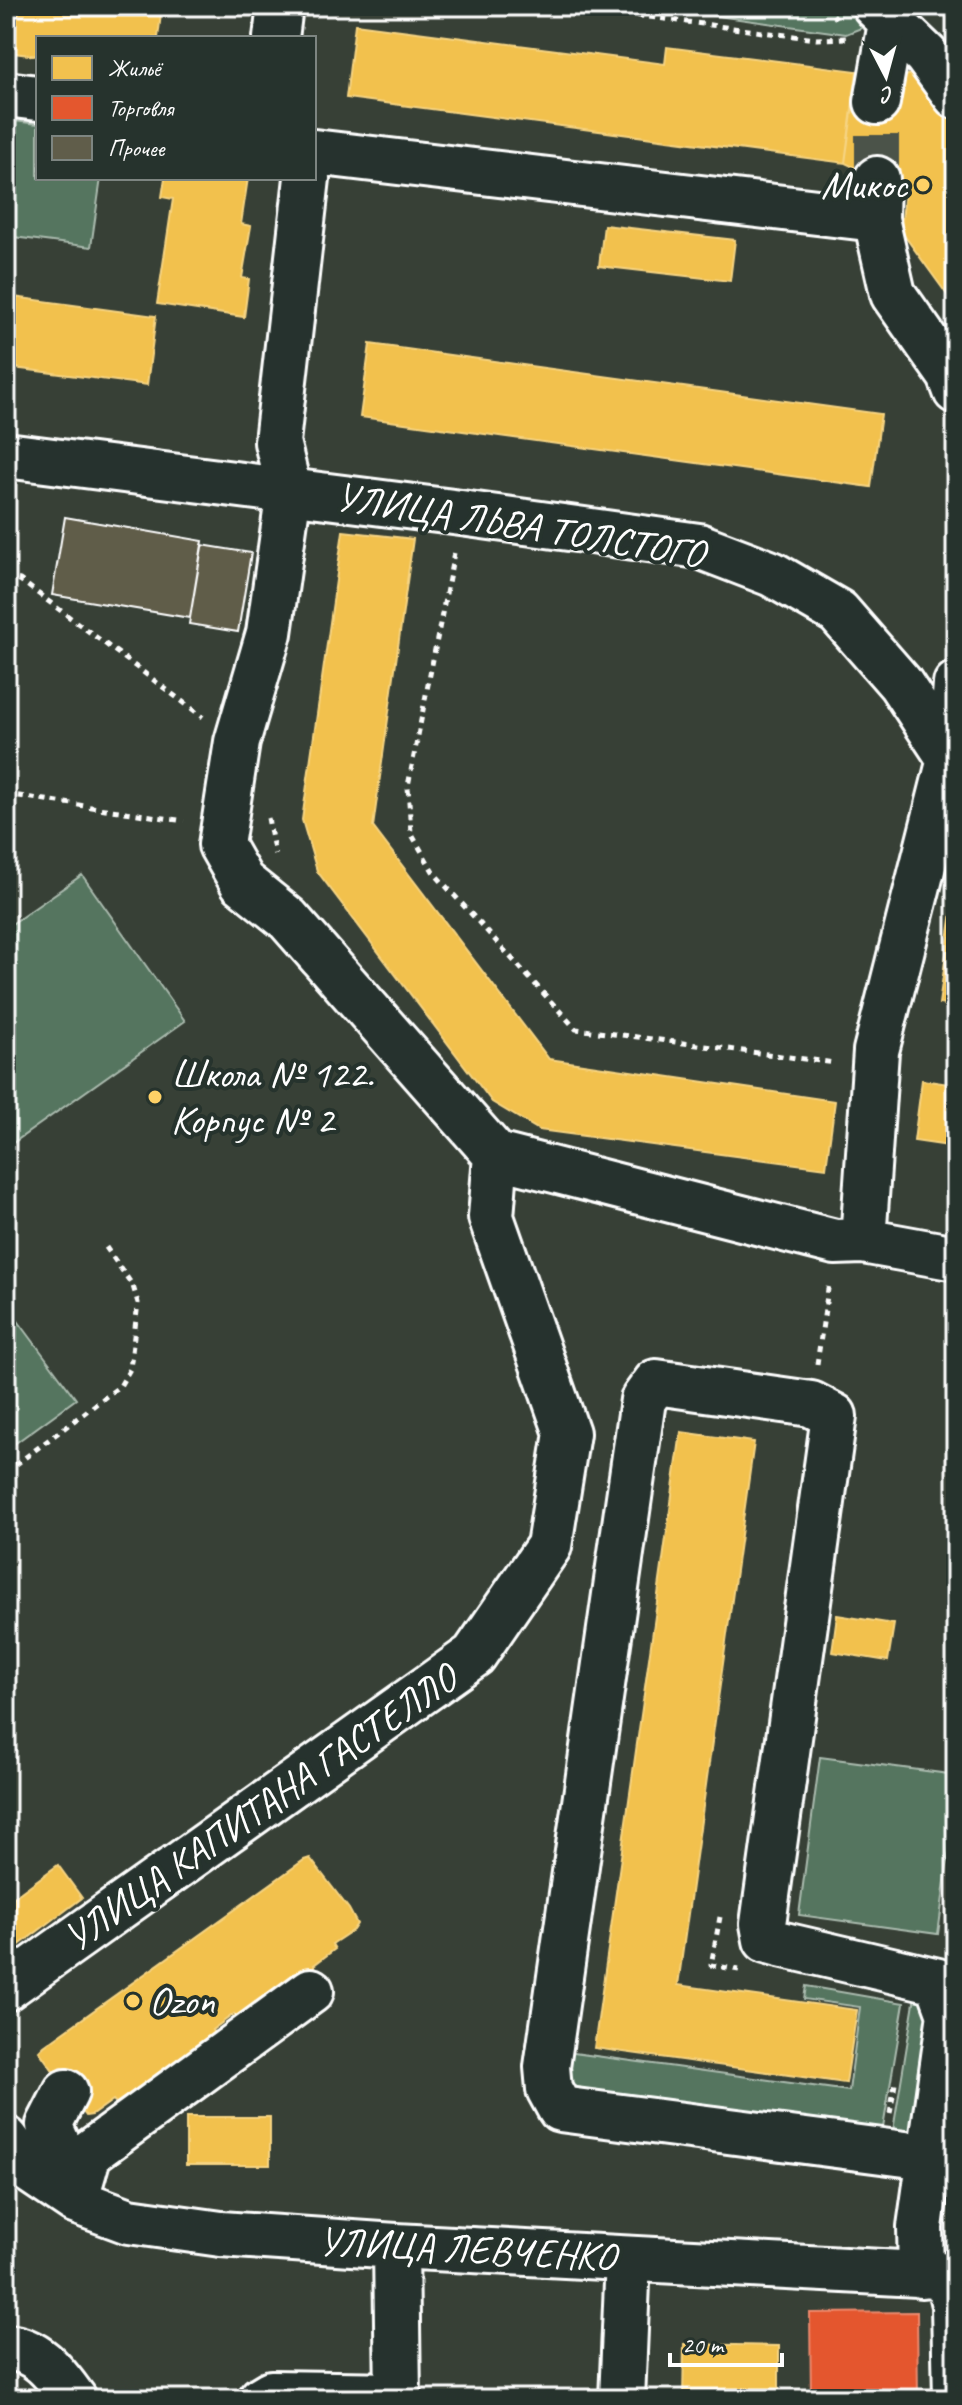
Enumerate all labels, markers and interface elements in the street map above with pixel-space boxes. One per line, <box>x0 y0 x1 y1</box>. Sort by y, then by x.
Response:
legend <box>36 36 316 180</box>
north arrow <box>846 36 926 116</box>
text: Жильё <box>108 53 163 83</box>
text: С <box>878 80 895 110</box>
text: Торговля <box>108 93 175 123</box>
text: Прочее <box>108 133 167 163</box>
place label: Микос <box>821 160 909 210</box>
marker: Микос <box>914 176 932 194</box>
street label: УЛИЦА ЛЬВА ТОЛСТОГО <box>332 471 712 579</box>
place label: Школа № 122. Корпус № 2 <box>171 1049 374 1145</box>
marker: Школа № 122. Корпус № 2 <box>146 1088 164 1106</box>
street label: УЛИЦА КАПИТАНА ГАСТЕЛЛО <box>54 1651 469 1963</box>
place label: Ozon <box>149 1976 216 2026</box>
marker: Ozon <box>124 1992 142 2010</box>
street label: УЛИЦА ЛЕВЧЕНКО <box>317 2216 621 2282</box>
scale bar <box>670 2317 782 2367</box>
text: 20 m <box>682 2330 725 2360</box>

